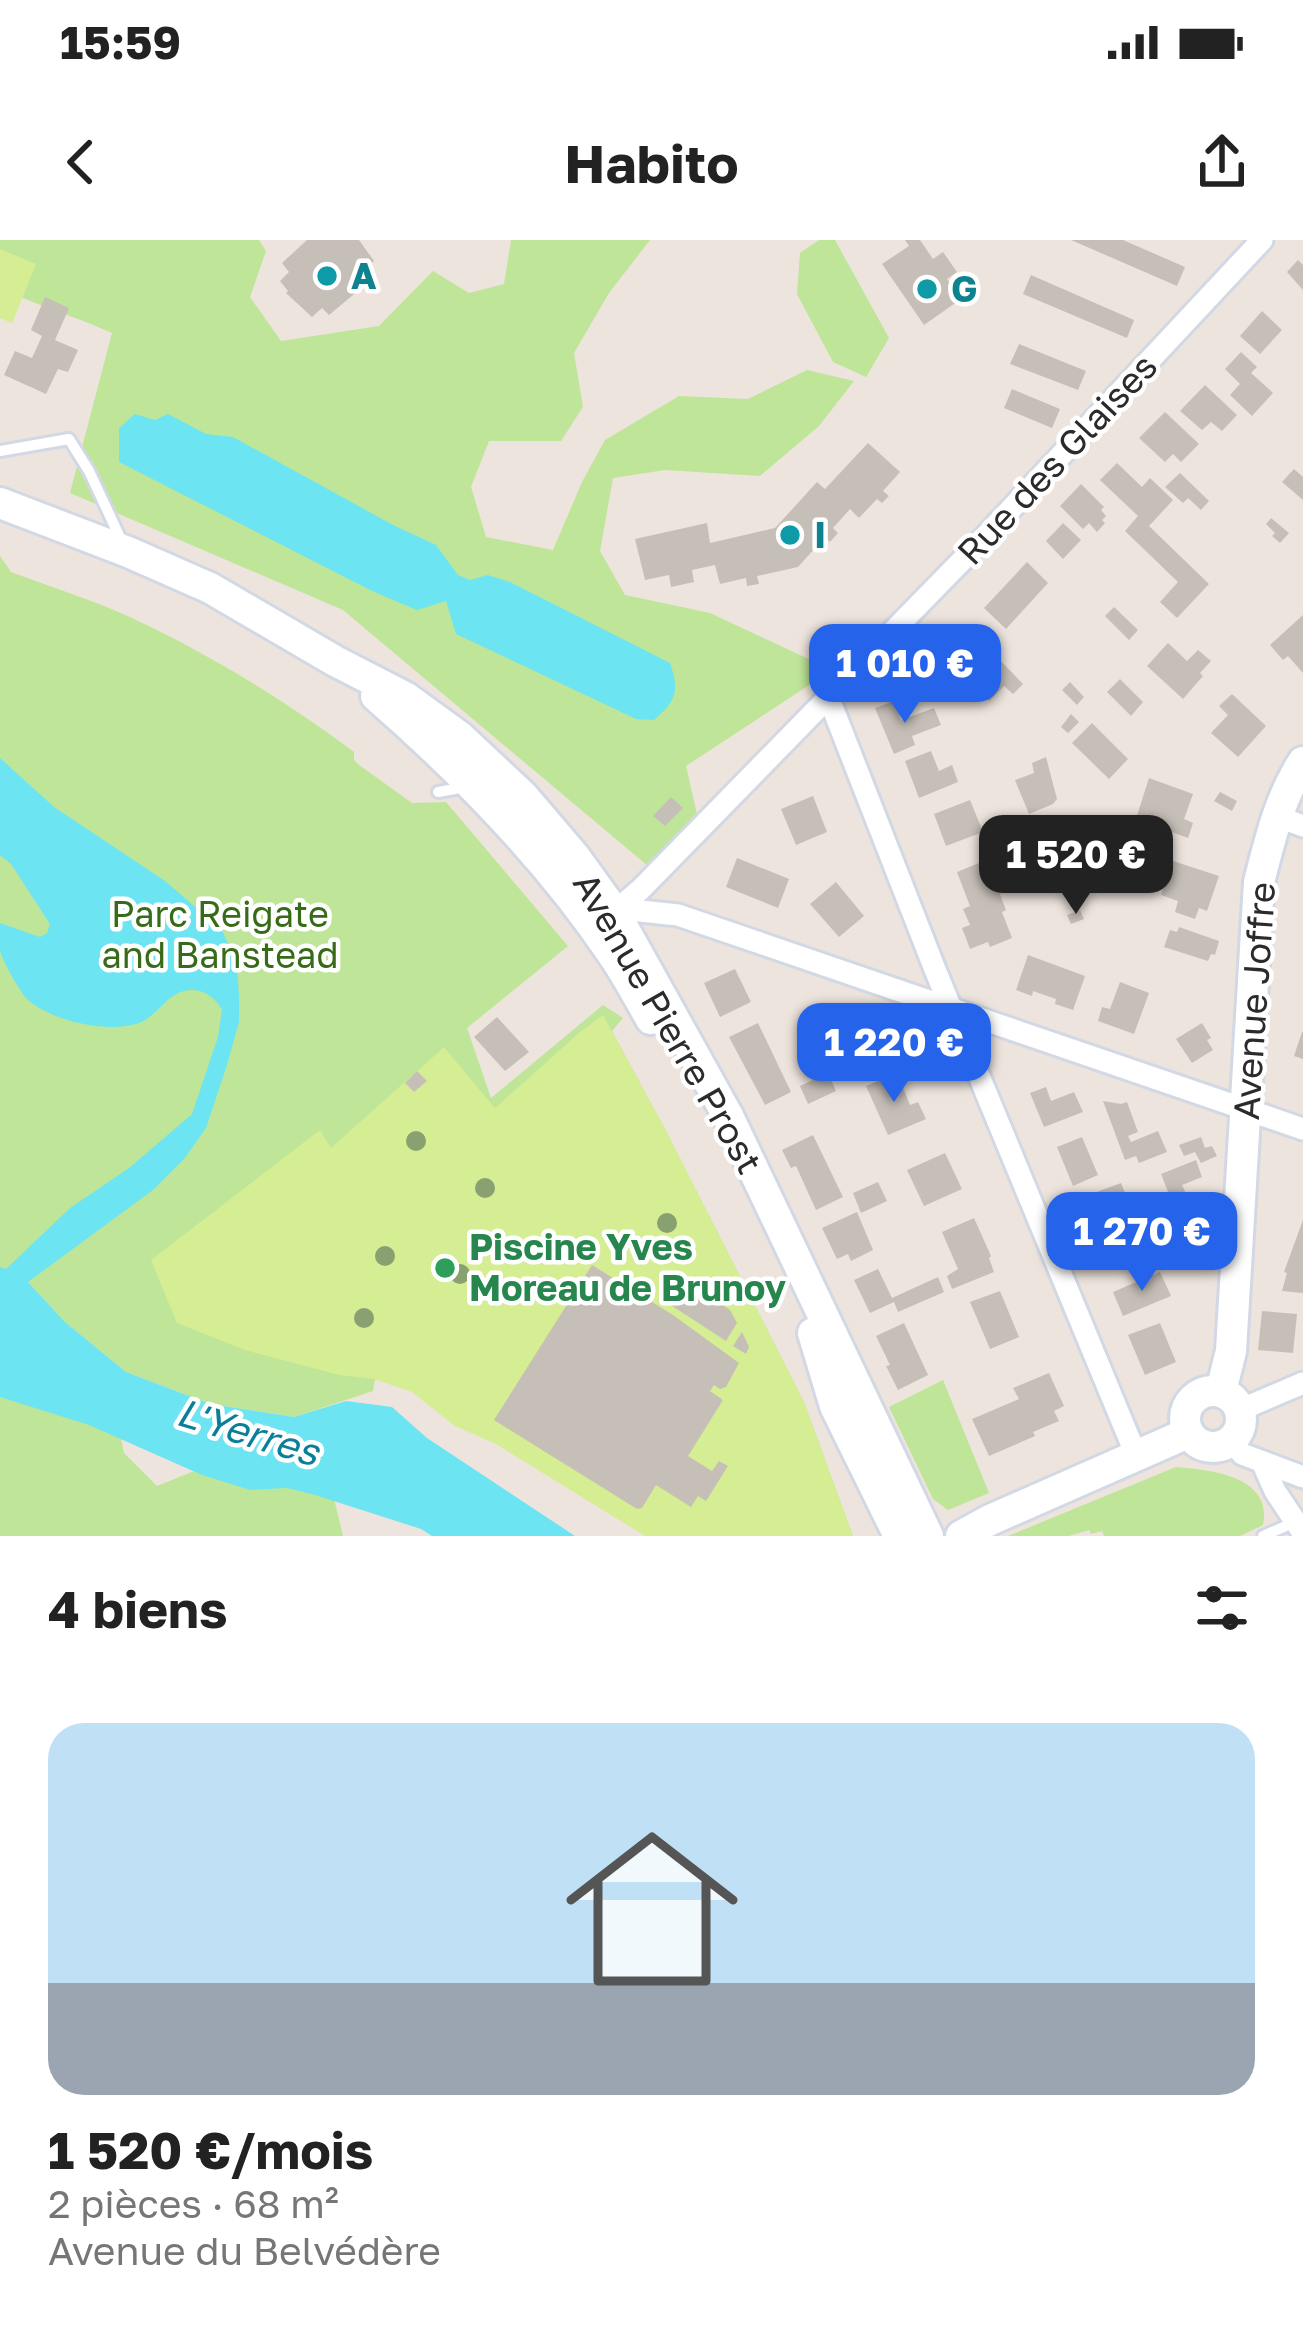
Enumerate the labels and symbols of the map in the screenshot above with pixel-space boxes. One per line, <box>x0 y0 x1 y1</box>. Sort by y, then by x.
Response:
place label: A <box>351 254 377 297</box>
marker: A <box>314 263 340 289</box>
place label: G <box>951 267 977 310</box>
marker: G <box>914 276 940 302</box>
street label: Rue des Glaises <box>948 344 1165 573</box>
place label: I <box>814 513 826 556</box>
marker: I <box>777 522 803 548</box>
pin: 1 010 € <box>794 624 1016 726</box>
pin: 1 520 € <box>965 815 1187 917</box>
street label: Avenue Pierre Prost <box>565 865 772 1181</box>
street label: Avenue Joffre <box>1224 880 1283 1121</box>
park label: Parc Reigate and Banstead <box>101 892 339 976</box>
pin: 1 220 € <box>783 1003 1005 1105</box>
pin: 1 270 € <box>1031 1192 1253 1294</box>
place label: Piscine Yves Moreau de Brunoy <box>469 1225 787 1309</box>
marker: Piscine Yves Moreau de Brunoy <box>432 1255 458 1281</box>
water label: L'Yerres <box>172 1388 326 1476</box>

